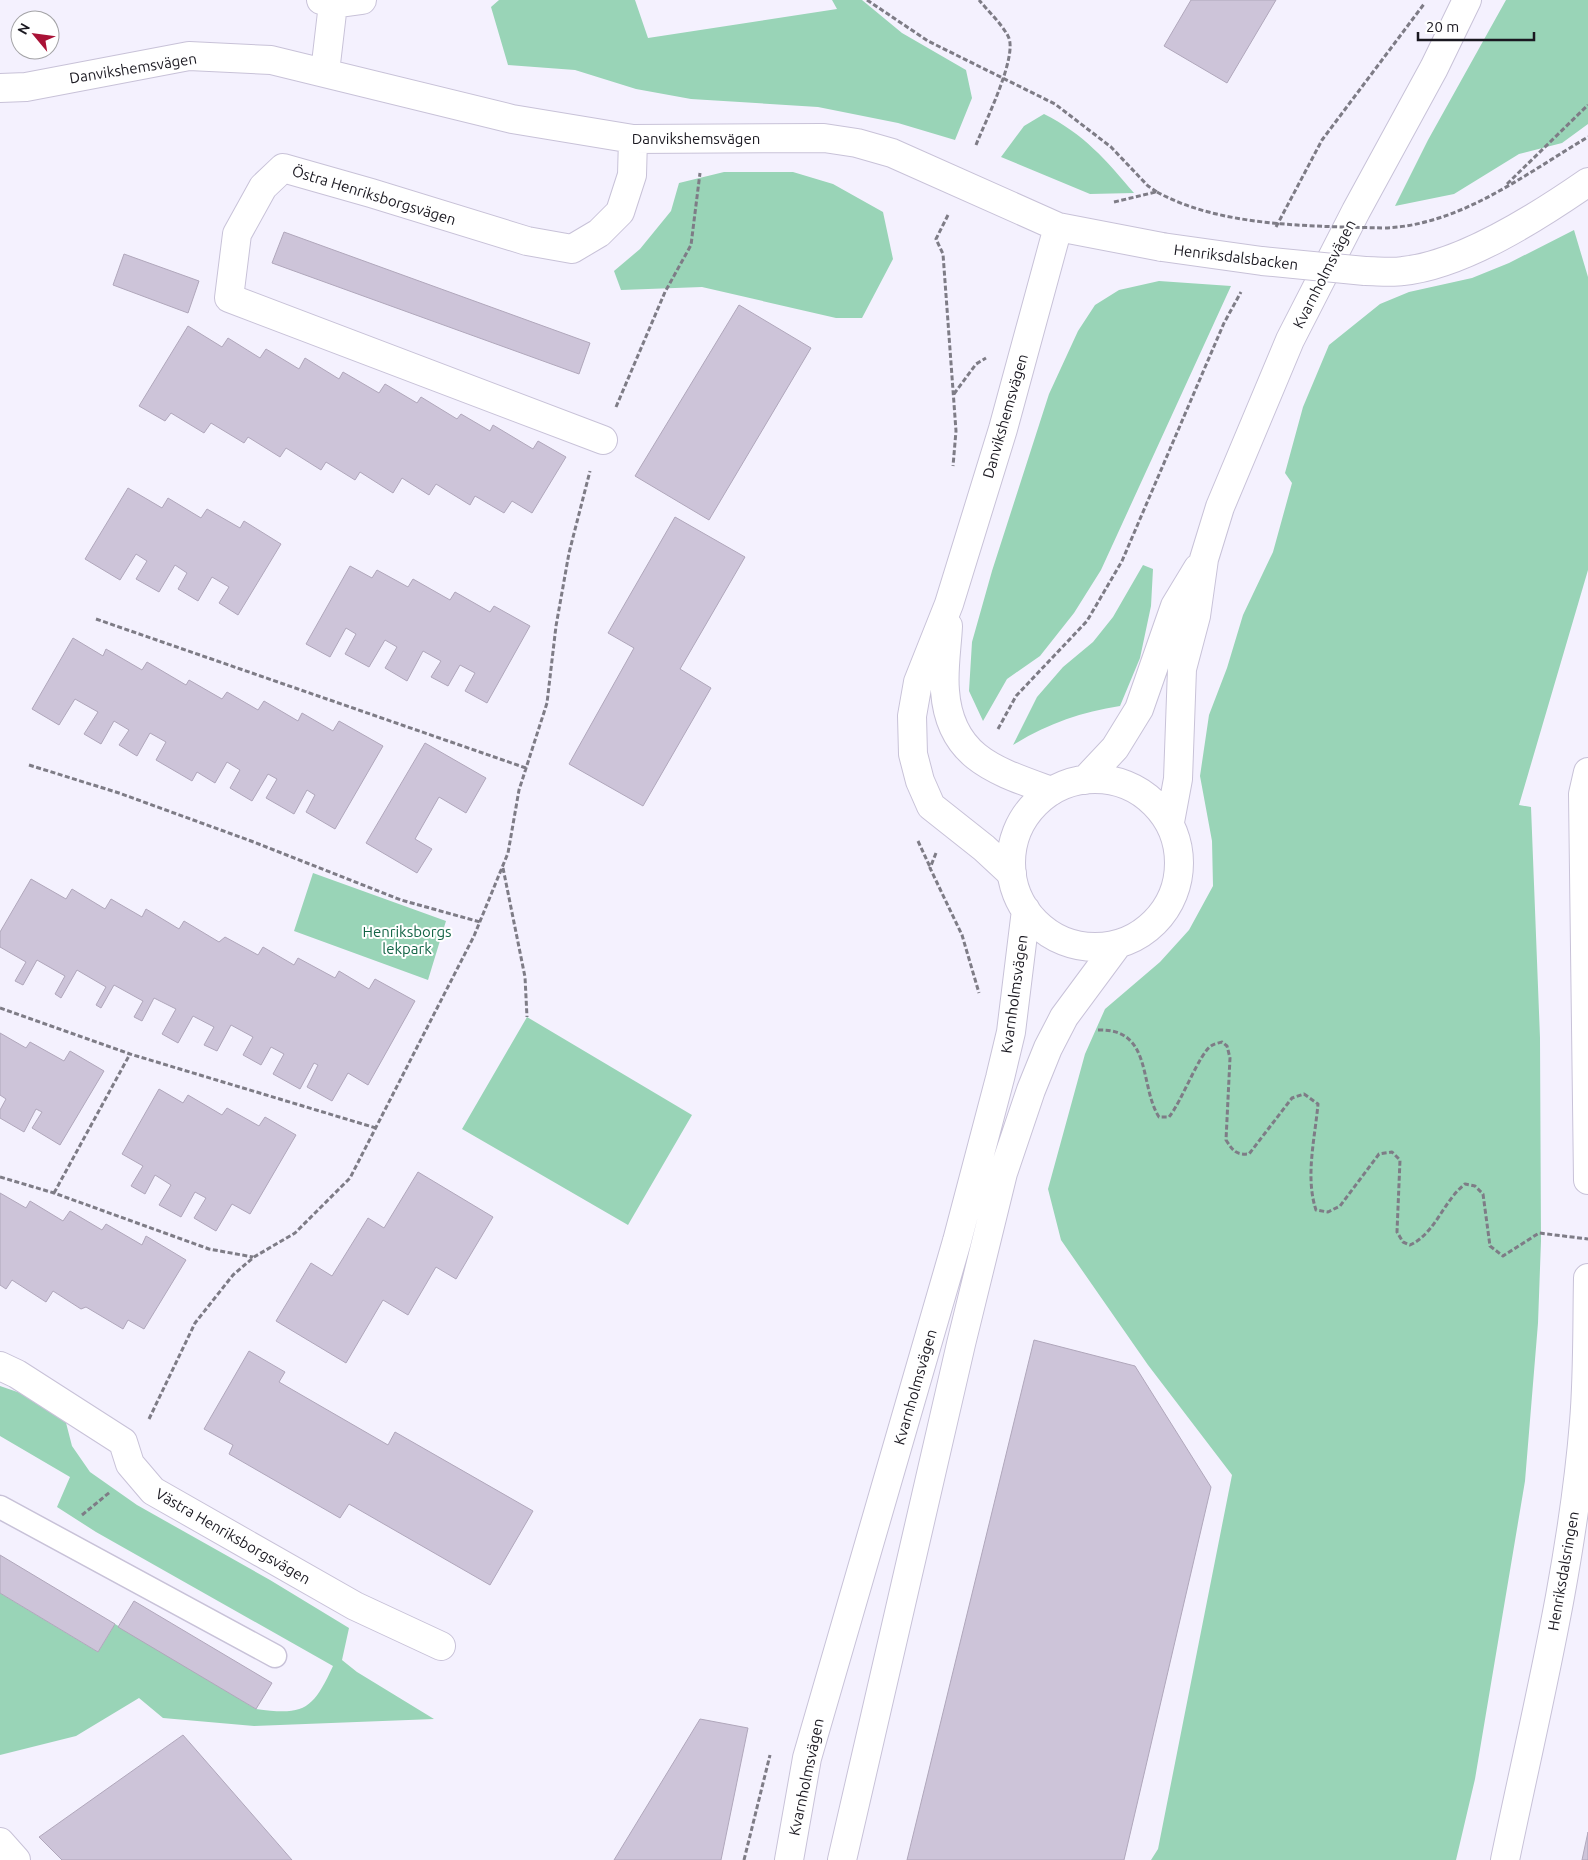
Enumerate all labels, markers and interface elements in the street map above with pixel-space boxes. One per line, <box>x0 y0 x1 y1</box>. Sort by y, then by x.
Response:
north arrow <box>10 10 60 60</box>
scale bar <box>1418 10 1534 42</box>
text: 20 m <box>1426 18 1459 35</box>
text: N <box>14 20 33 37</box>
street label: Danvikshemsvägen <box>68 50 198 86</box>
street label: Danvikshemsvägen <box>632 130 760 147</box>
street label: Östra Henriksborgsvägen <box>290 162 458 228</box>
street label: Kvarnholmsvägen <box>1289 217 1359 331</box>
street label: Henriksdalsbacken <box>1173 241 1299 273</box>
street label: Danvikshemsvägen <box>979 352 1031 480</box>
park label: Henriksborgs lekpark <box>362 923 452 957</box>
street label: Kvarnholmsvägen <box>997 934 1031 1054</box>
street label: Kvarnholmsvägen <box>890 1327 940 1447</box>
street label: Västra Henriksborgsvägen <box>153 1485 313 1587</box>
street label: Henriksdalsringen <box>1544 1510 1582 1632</box>
street label: Kvarnholmsvägen <box>785 1717 827 1837</box>

